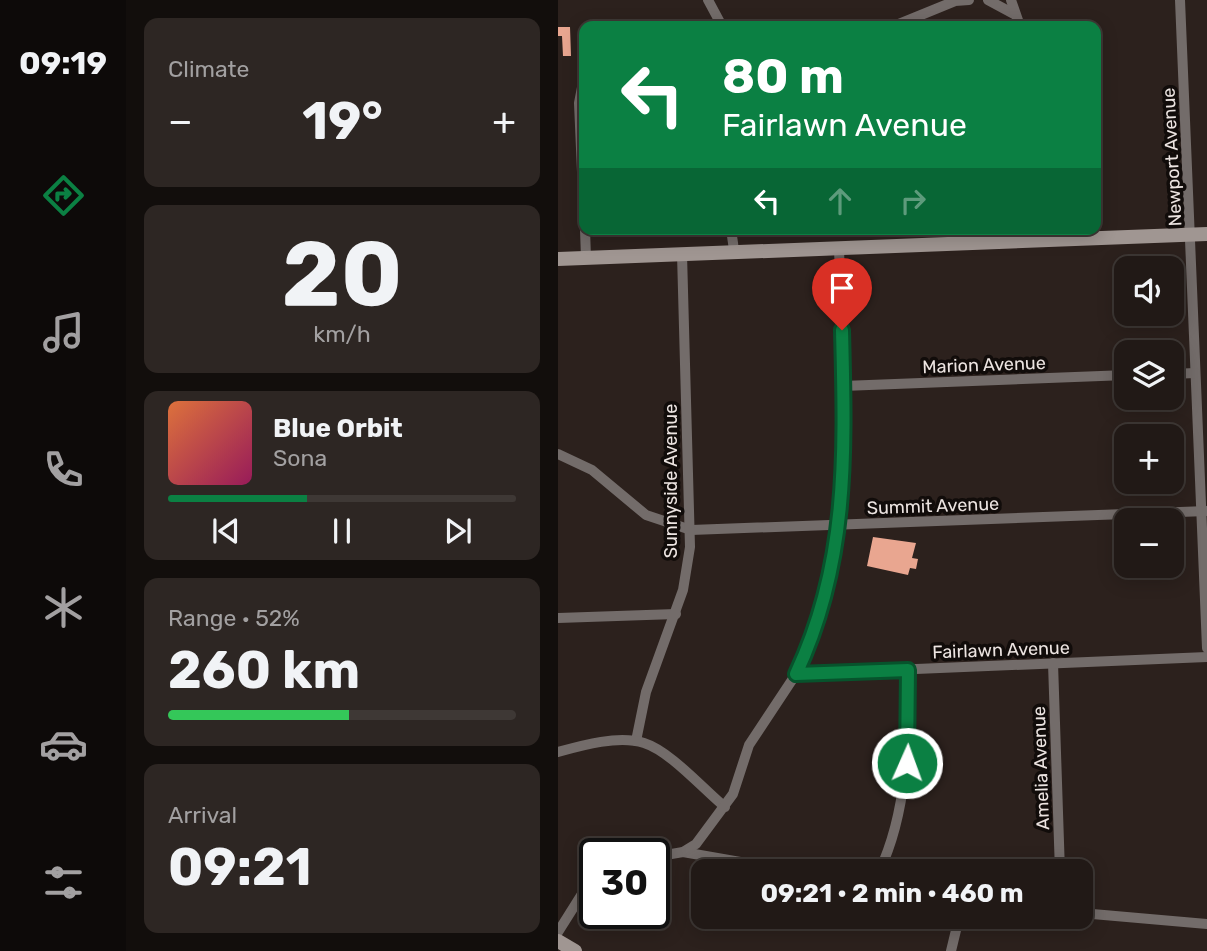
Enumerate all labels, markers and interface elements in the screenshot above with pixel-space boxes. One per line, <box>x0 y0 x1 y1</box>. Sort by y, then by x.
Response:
text: 09:19 <box>19 44 107 82</box>
text: 80 m <box>722 47 844 105</box>
icon: left <box>607 49 698 140</box>
text: Climate <box>168 55 249 83</box>
street label: Newport Avenue <box>1157 87 1187 227</box>
text: 19° <box>302 90 383 152</box>
text: − <box>168 98 193 144</box>
text: + <box>492 98 516 144</box>
text: Fairlawn Avenue <box>722 106 967 144</box>
icon: directions <box>39 171 88 220</box>
icon: left <box>748 182 786 220</box>
icon: ahead <box>821 182 859 220</box>
icon: right <box>894 182 932 220</box>
text: 20 <box>281 220 403 328</box>
map controls <box>1114 256 1184 578</box>
button: sound <box>1114 256 1184 326</box>
pin <box>812 258 872 330</box>
icon: arrive <box>823 269 861 307</box>
icon: music <box>39 308 88 357</box>
text: km/h <box>313 320 371 348</box>
button: layers <box>1114 340 1184 410</box>
street label: Marion Avenue <box>922 352 1046 378</box>
street label: Sunnyside Avenue <box>660 404 682 558</box>
text: Blue Orbit <box>273 413 403 444</box>
button: + <box>1114 424 1184 494</box>
text: Sona <box>273 444 327 472</box>
icon: phone <box>39 445 88 494</box>
street label: Summit Avenue <box>866 493 1000 519</box>
button: − <box>1114 508 1184 578</box>
icon: previous <box>207 512 245 550</box>
icon: pause <box>323 512 361 550</box>
icon: next <box>439 512 477 550</box>
icon: climate <box>39 583 88 632</box>
text: Range · 52% <box>168 604 300 632</box>
street label: Fairlawn Avenue <box>932 637 1070 663</box>
text: 260 km <box>168 639 360 701</box>
street label: Amelia Avenue <box>1028 706 1054 830</box>
icon: car <box>39 720 88 769</box>
position arrow <box>870 726 944 800</box>
text: Arrival <box>168 801 237 829</box>
text: 09:21 <box>168 836 312 898</box>
speed limit sign: 30 <box>579 838 670 929</box>
icon: filters <box>39 858 88 907</box>
text: 09:21 · 2 min · 460 m <box>760 878 1024 909</box>

